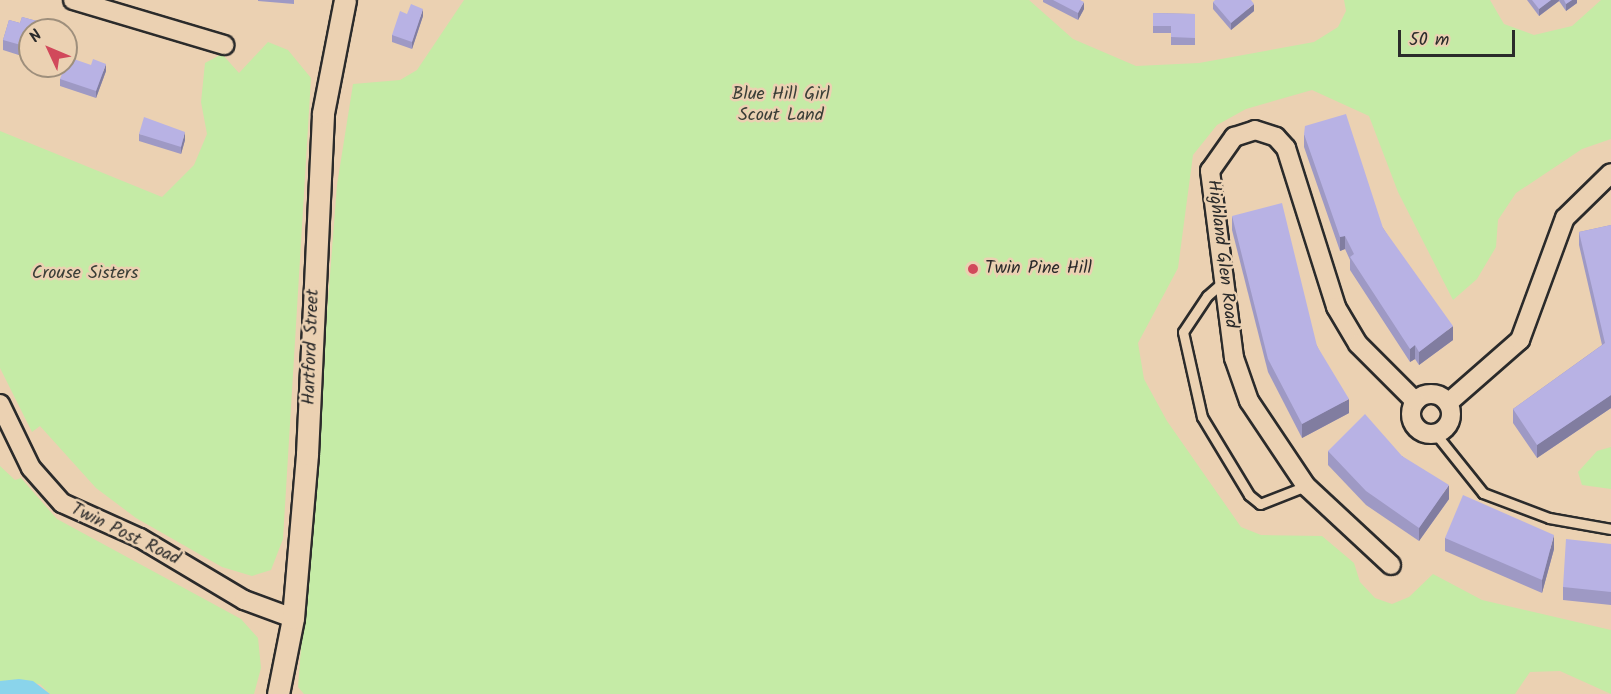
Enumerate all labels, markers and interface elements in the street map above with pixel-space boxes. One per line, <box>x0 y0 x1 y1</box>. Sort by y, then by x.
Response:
north arrow <box>18 18 78 78</box>
scale bar <box>1401 18 1518 56</box>
text: N <box>24 24 49 49</box>
text: 50 m <box>1409 26 1449 55</box>
park label: Blue Hill Girl Scout Land <box>732 85 830 128</box>
street label: Highland Glen Road <box>1201 178 1241 330</box>
place label: Twin Pine Hill <box>985 258 1092 280</box>
marker: Twin Pine Hill <box>966 262 980 276</box>
park label: Crouse Sisters <box>32 263 138 285</box>
street label: Hartford Street <box>299 289 325 405</box>
street label: Twin Post Road <box>67 499 183 571</box>

